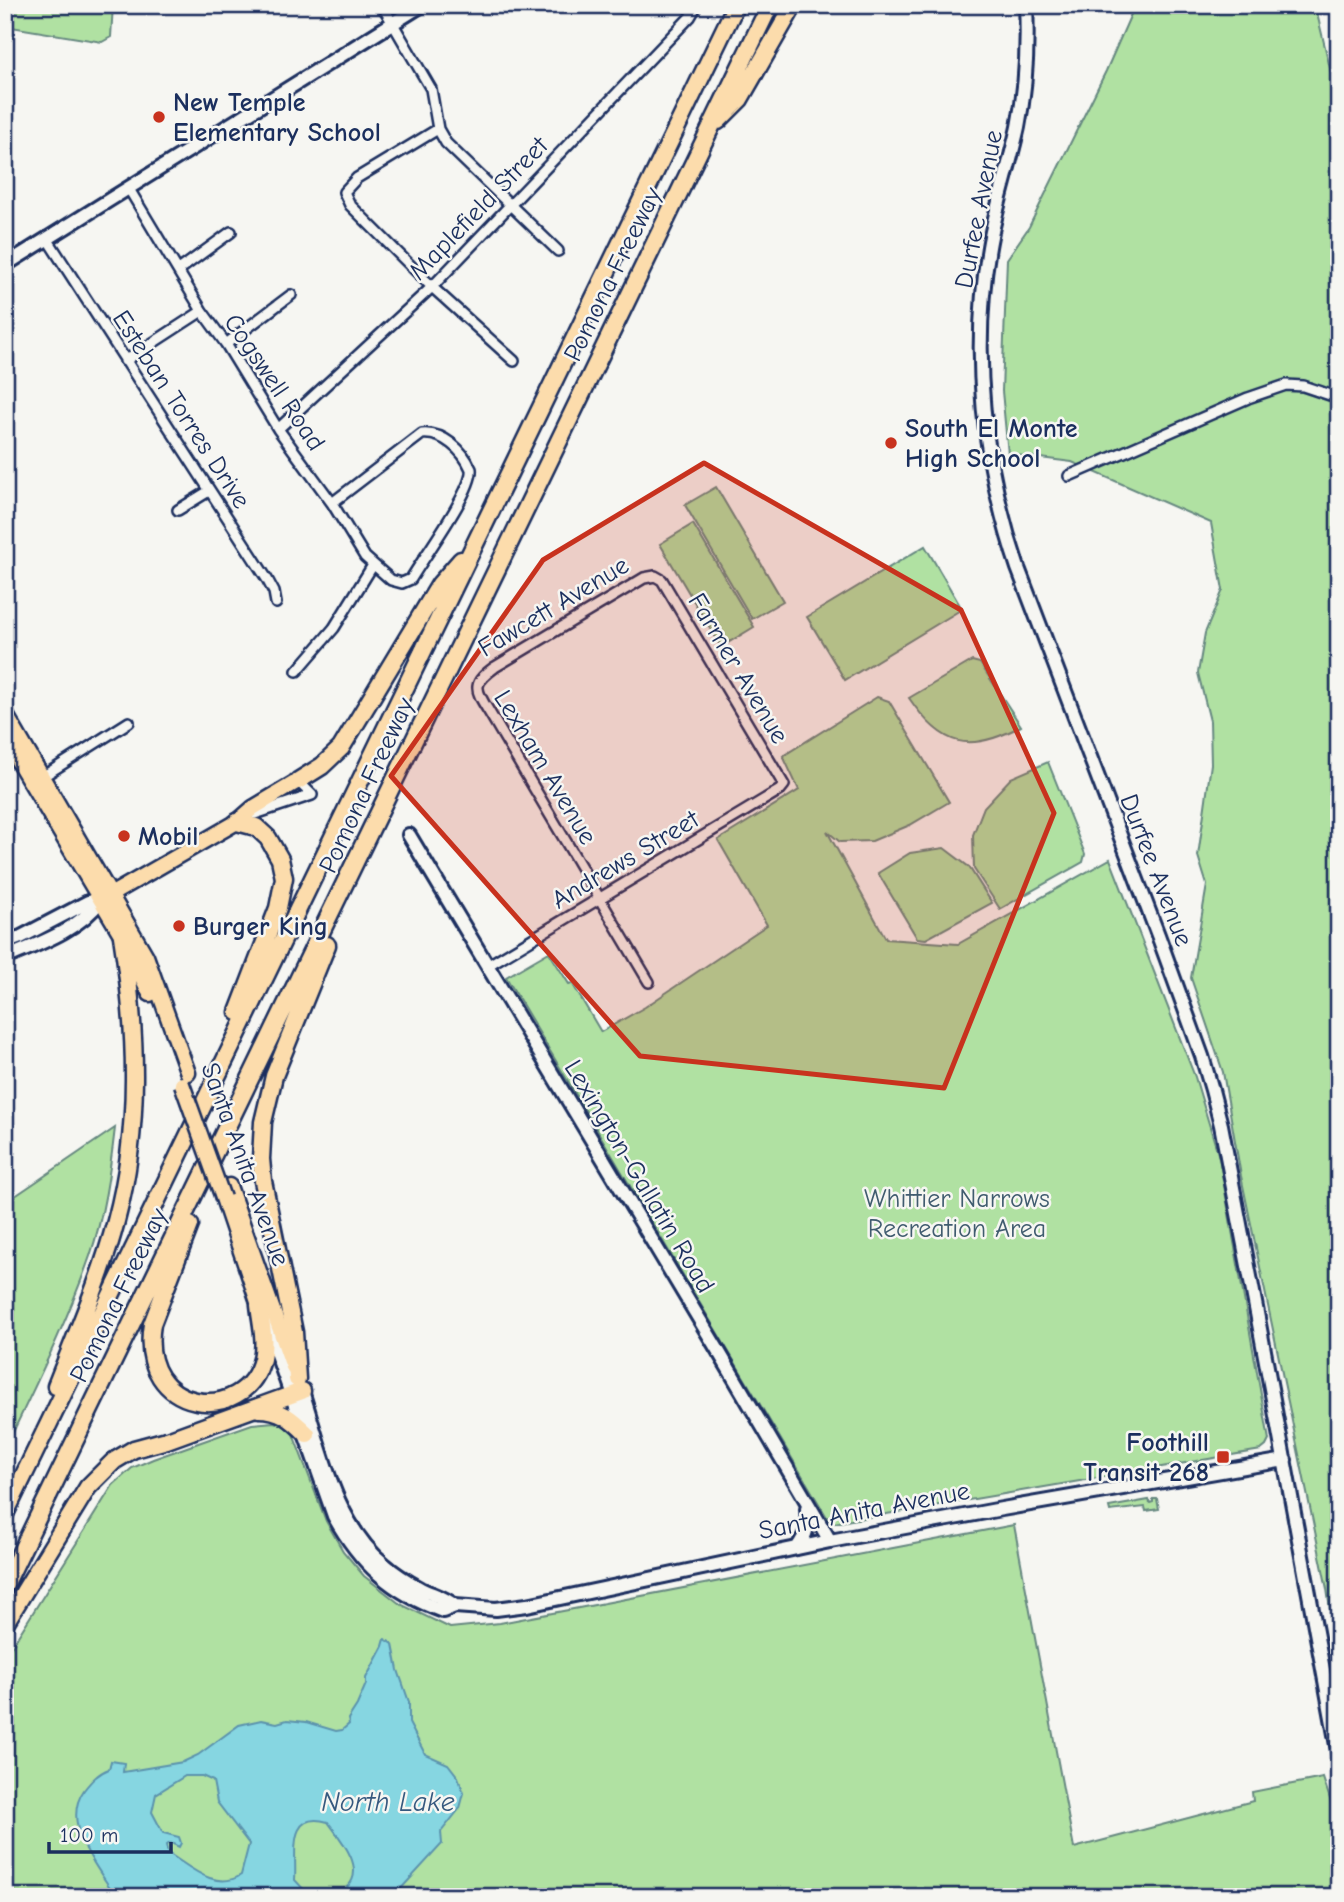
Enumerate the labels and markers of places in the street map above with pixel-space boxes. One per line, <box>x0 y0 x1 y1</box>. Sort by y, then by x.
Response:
place label: New Temple Elementary School <box>173 88 381 148</box>
marker: New Temple Elementary School <box>151 109 167 125</box>
place label: South El Monte High School <box>905 414 1078 474</box>
marker: South El Monte High School <box>883 435 899 451</box>
place label: Mobil <box>138 822 199 852</box>
marker: Mobil <box>116 828 132 844</box>
place label: Burger King <box>193 912 328 942</box>
marker: Burger King <box>171 918 187 934</box>
place label: Foothill Transit 268 <box>1083 1428 1209 1488</box>
marker: Foothill Transit 268 <box>1215 1449 1231 1465</box>

